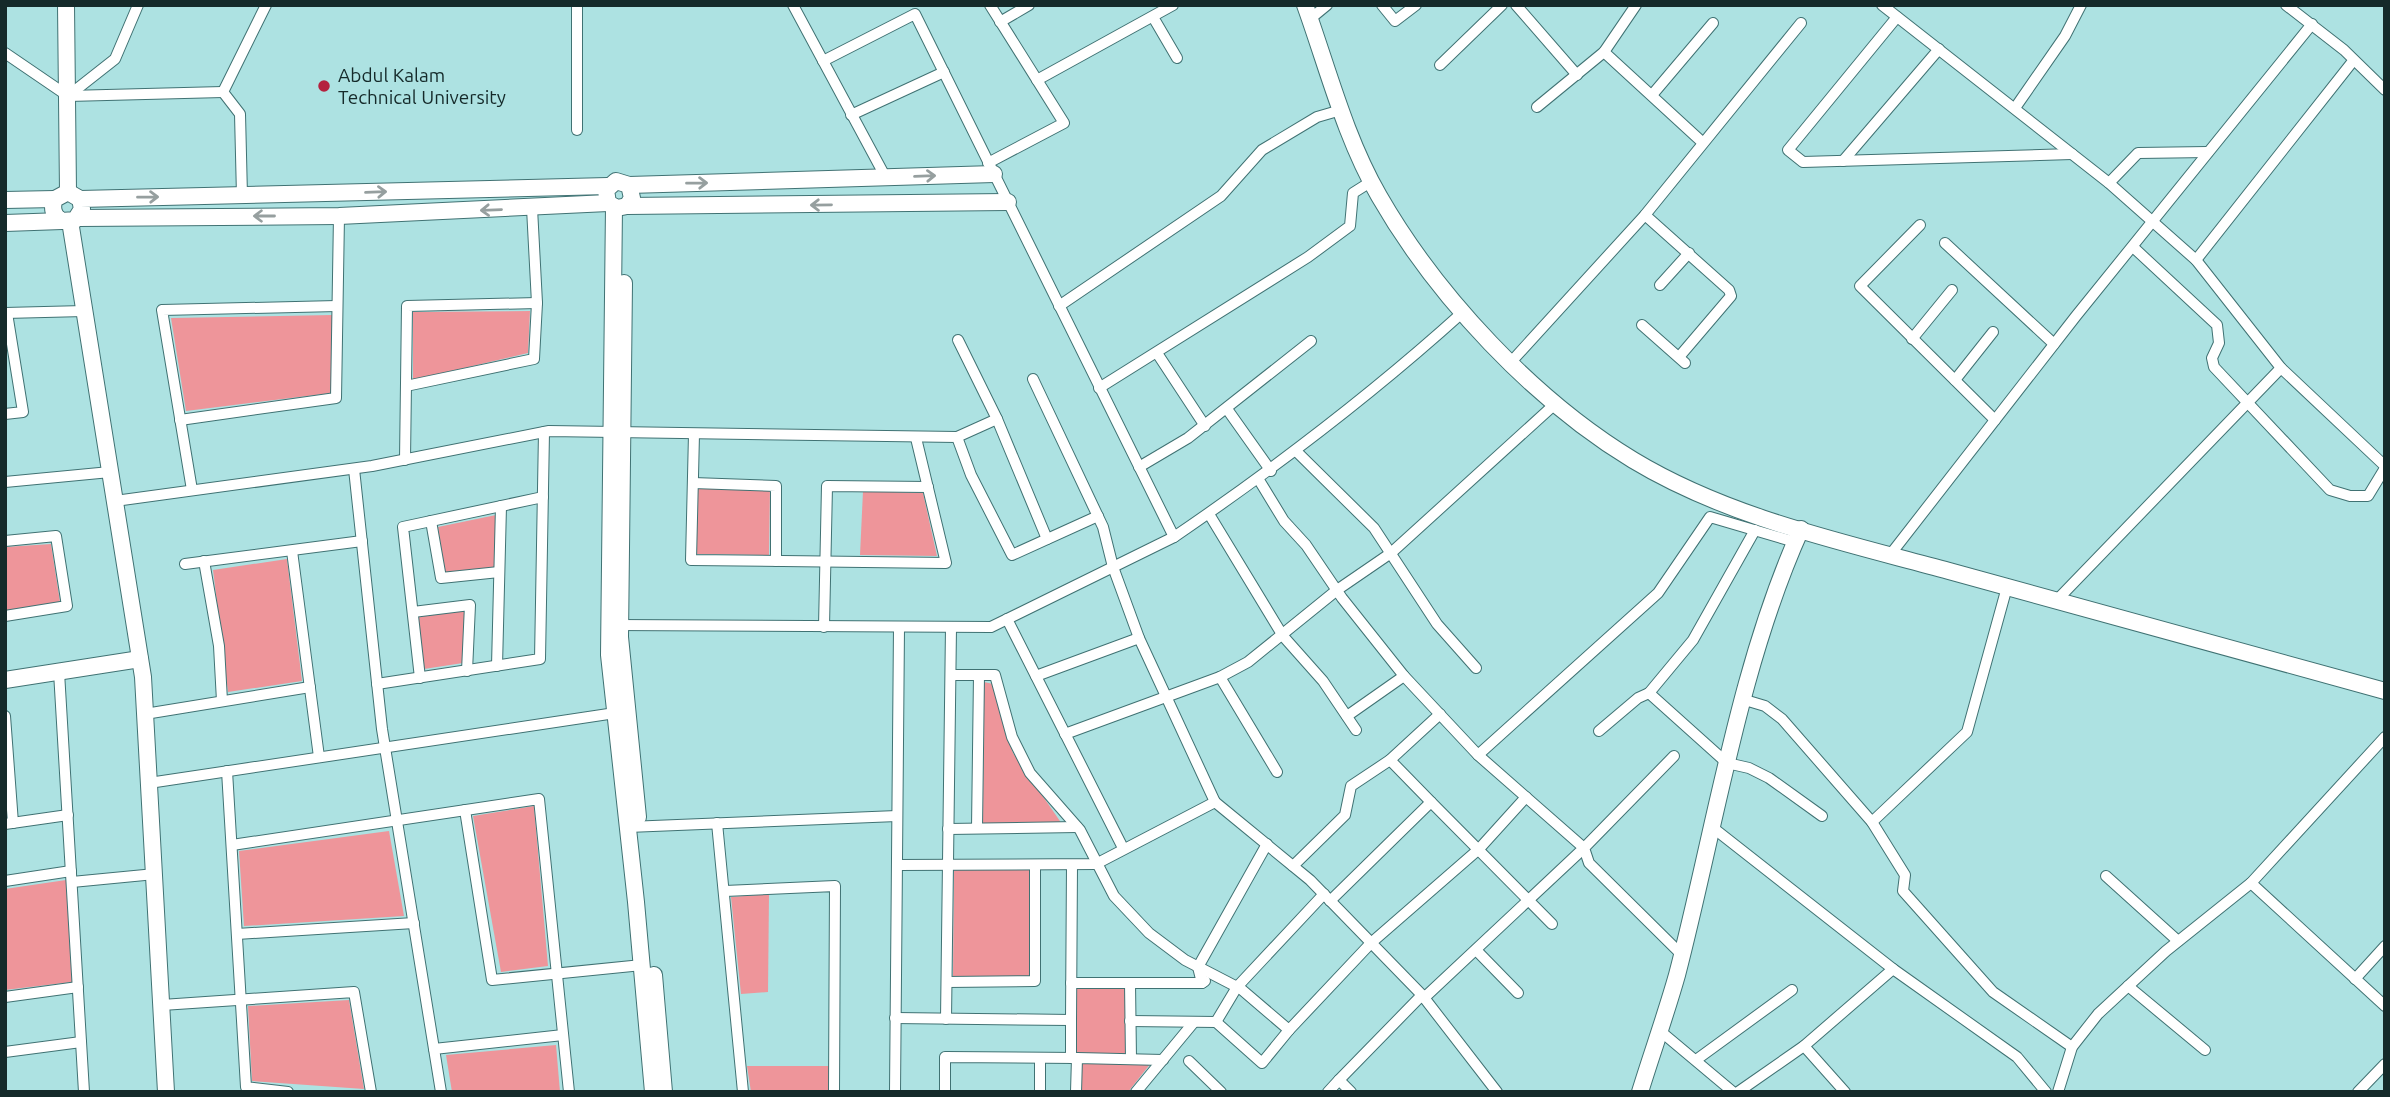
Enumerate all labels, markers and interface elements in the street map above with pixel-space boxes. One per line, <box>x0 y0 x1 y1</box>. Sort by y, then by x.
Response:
place label: Abdul Kalam Technical University <box>338 64 506 108</box>
marker: Abdul Kalam Technical University <box>316 78 332 94</box>
one-way arrow <box>913 170 936 183</box>
one-way arrow <box>685 176 708 189</box>
one-way arrow <box>364 186 387 199</box>
one-way arrow <box>137 191 160 204</box>
one-way arrow <box>810 198 833 211</box>
one-way arrow <box>480 203 503 216</box>
one-way arrow <box>253 210 276 223</box>

